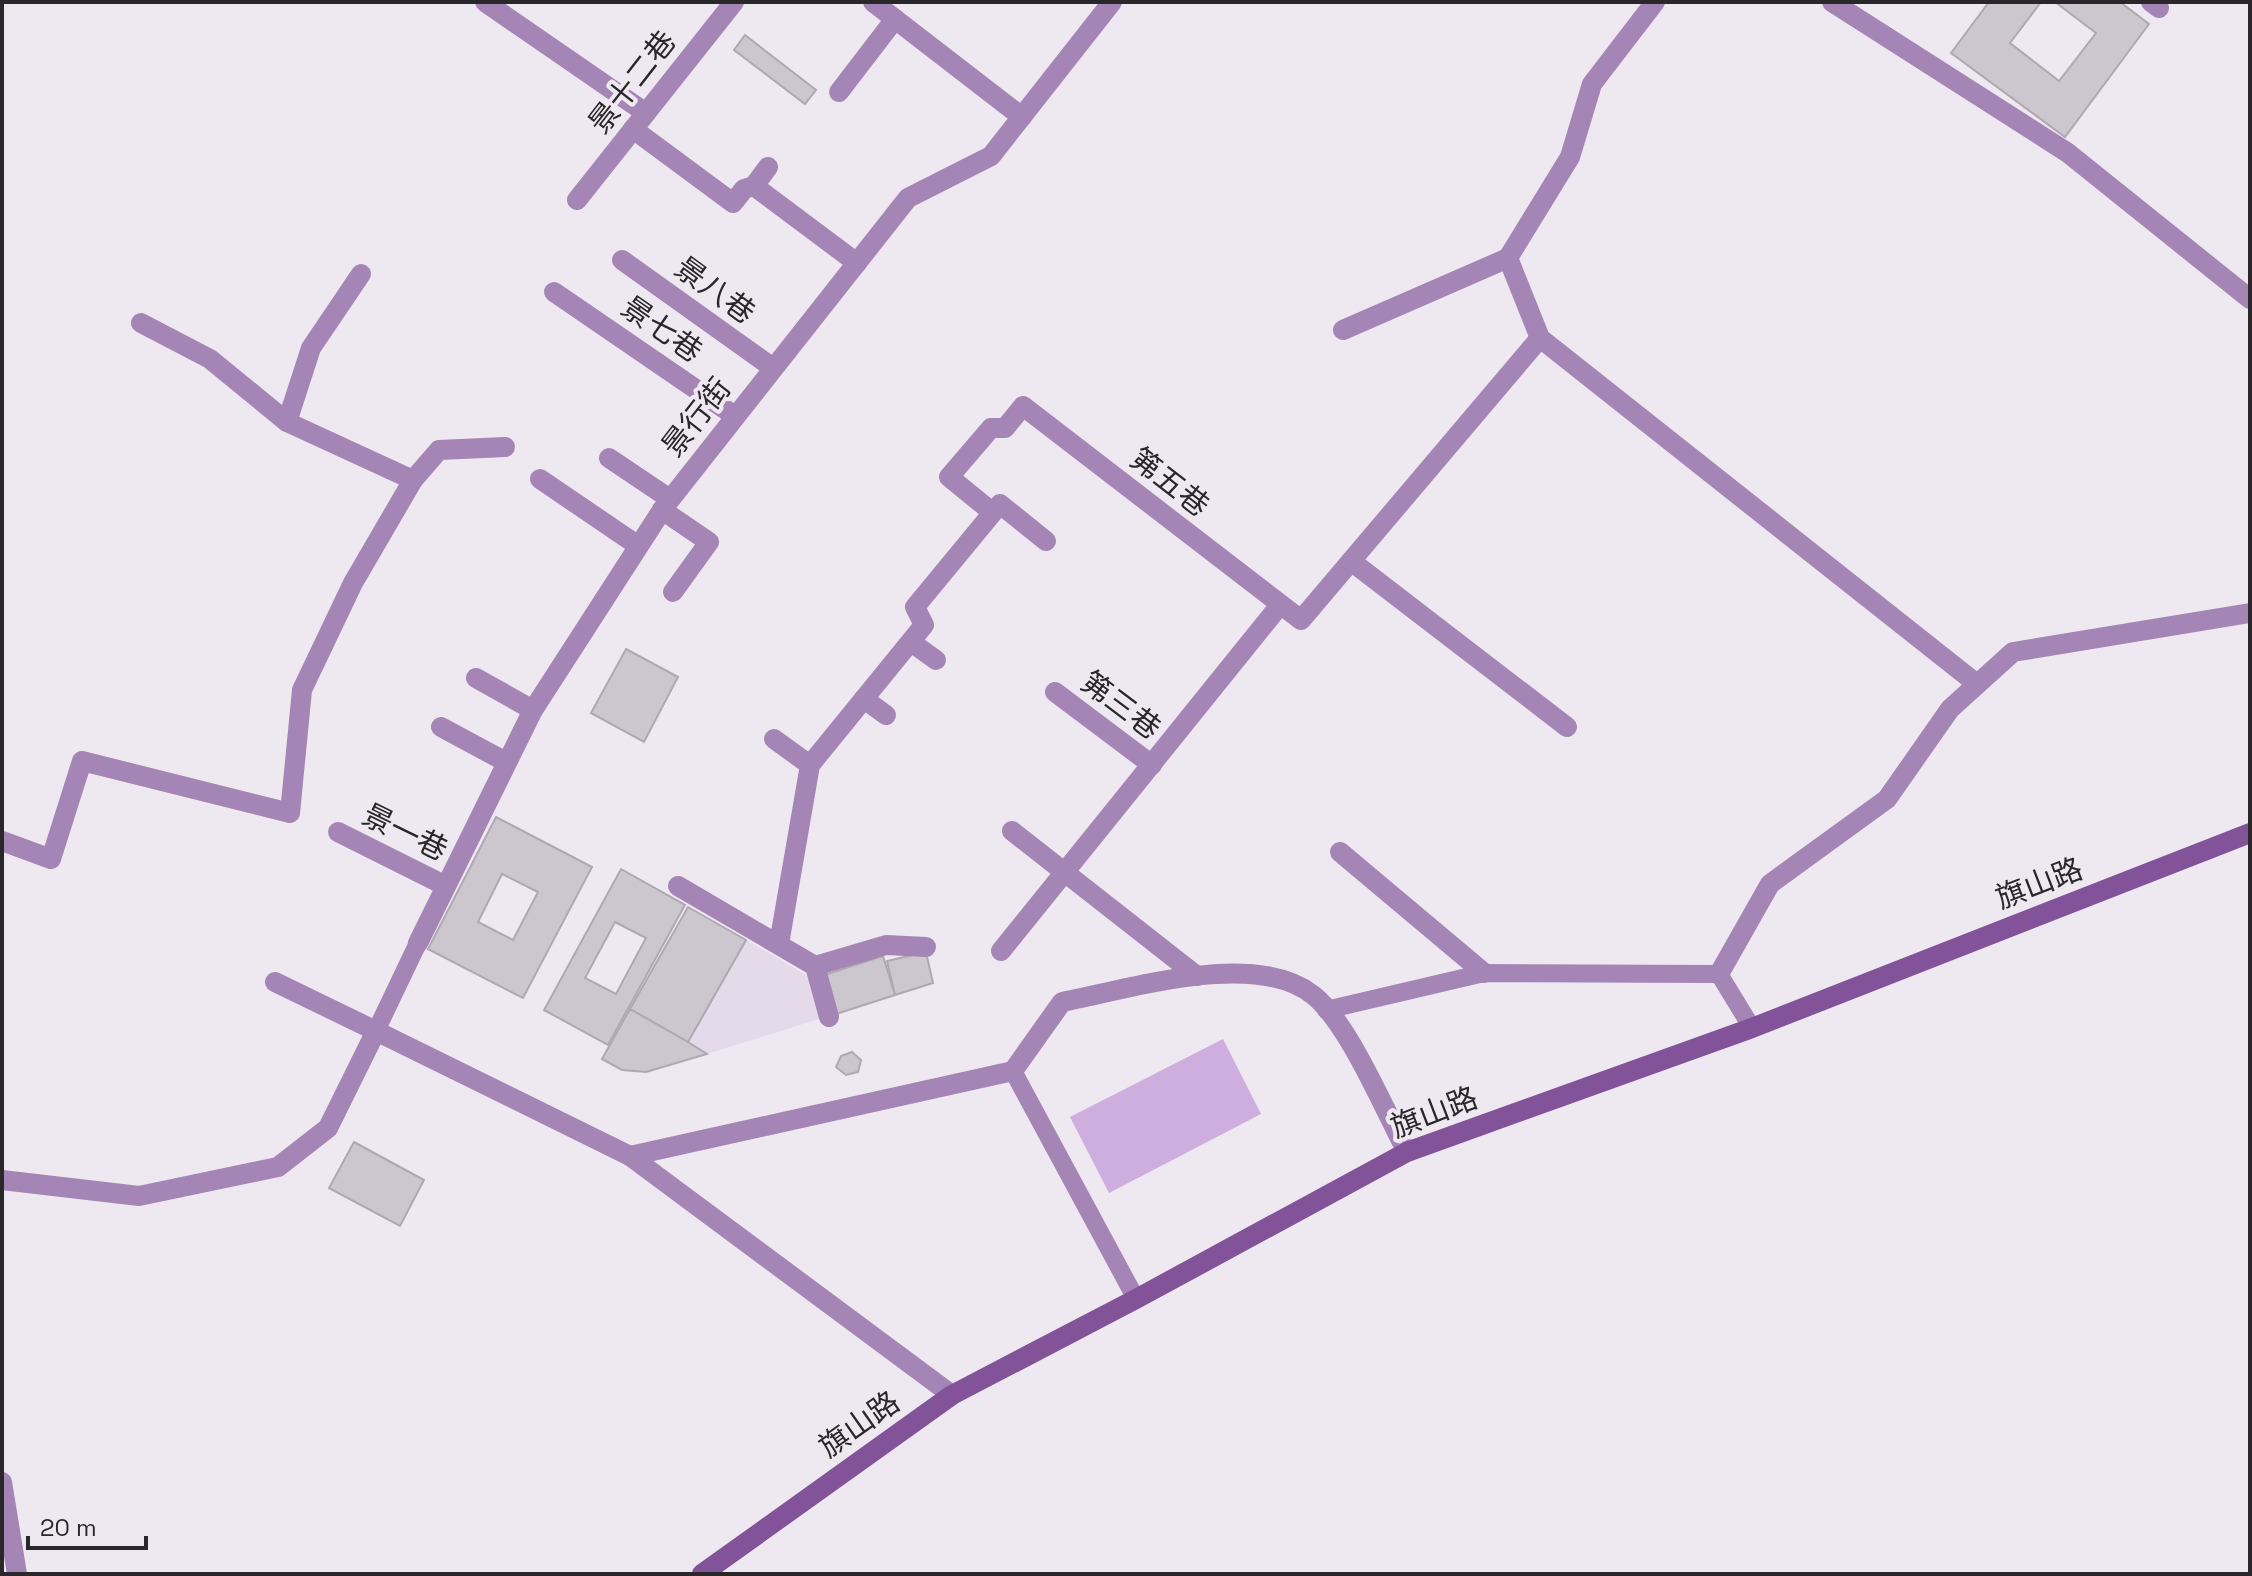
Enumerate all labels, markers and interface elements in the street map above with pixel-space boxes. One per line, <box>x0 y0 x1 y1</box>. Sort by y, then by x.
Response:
street label: 景十二巷 <box>580 23 684 141</box>
street label: 景八巷 <box>667 248 763 332</box>
street label: 景七巷 <box>614 287 710 371</box>
street label: 景行街 <box>653 370 739 464</box>
street label: 笰五巷 <box>1123 439 1217 525</box>
street label: 笰三巷 <box>1073 662 1169 748</box>
street label: 景一巷 <box>356 795 454 869</box>
street label: 旗山路 <box>1990 849 2088 917</box>
street label: 旗山路 <box>1385 1078 1483 1146</box>
street label: 旗山路 <box>811 1382 907 1466</box>
scale bar <box>28 1500 146 1550</box>
text: 20 m <box>40 1512 97 1543</box>

